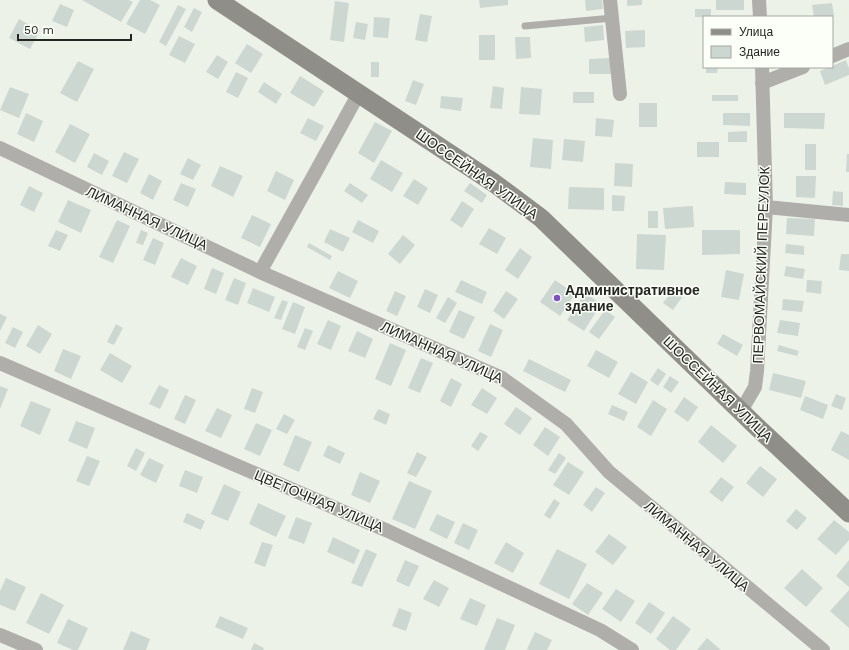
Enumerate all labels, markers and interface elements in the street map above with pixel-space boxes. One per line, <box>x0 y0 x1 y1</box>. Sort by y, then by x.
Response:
scale bar <box>18 16 131 42</box>
legend <box>703 16 833 68</box>
text: 50 m <box>24 23 54 37</box>
text: Улица <box>739 25 773 39</box>
text: Здание <box>739 45 780 59</box>
street label: ШОССЕЙНАЯ УЛИЦА <box>413 125 542 223</box>
street label: ПЕРВОМАЙСКИЙ ПЕРЕУЛОК <box>749 165 772 364</box>
street label: ЛИМАННАЯ УЛИЦА <box>84 183 211 253</box>
place label: Административное здание <box>565 282 700 314</box>
marker: Административное здание <box>552 293 562 303</box>
street label: ЛИМАННАЯ УЛИЦА <box>378 318 506 386</box>
street label: ШОССЕЙНАЯ УЛИЦА <box>660 332 777 446</box>
street label: ЦВЕТОЧНАЯ УЛИЦА <box>252 467 387 536</box>
street label: ЛИМАННАЯ УЛИЦА <box>641 497 753 595</box>

